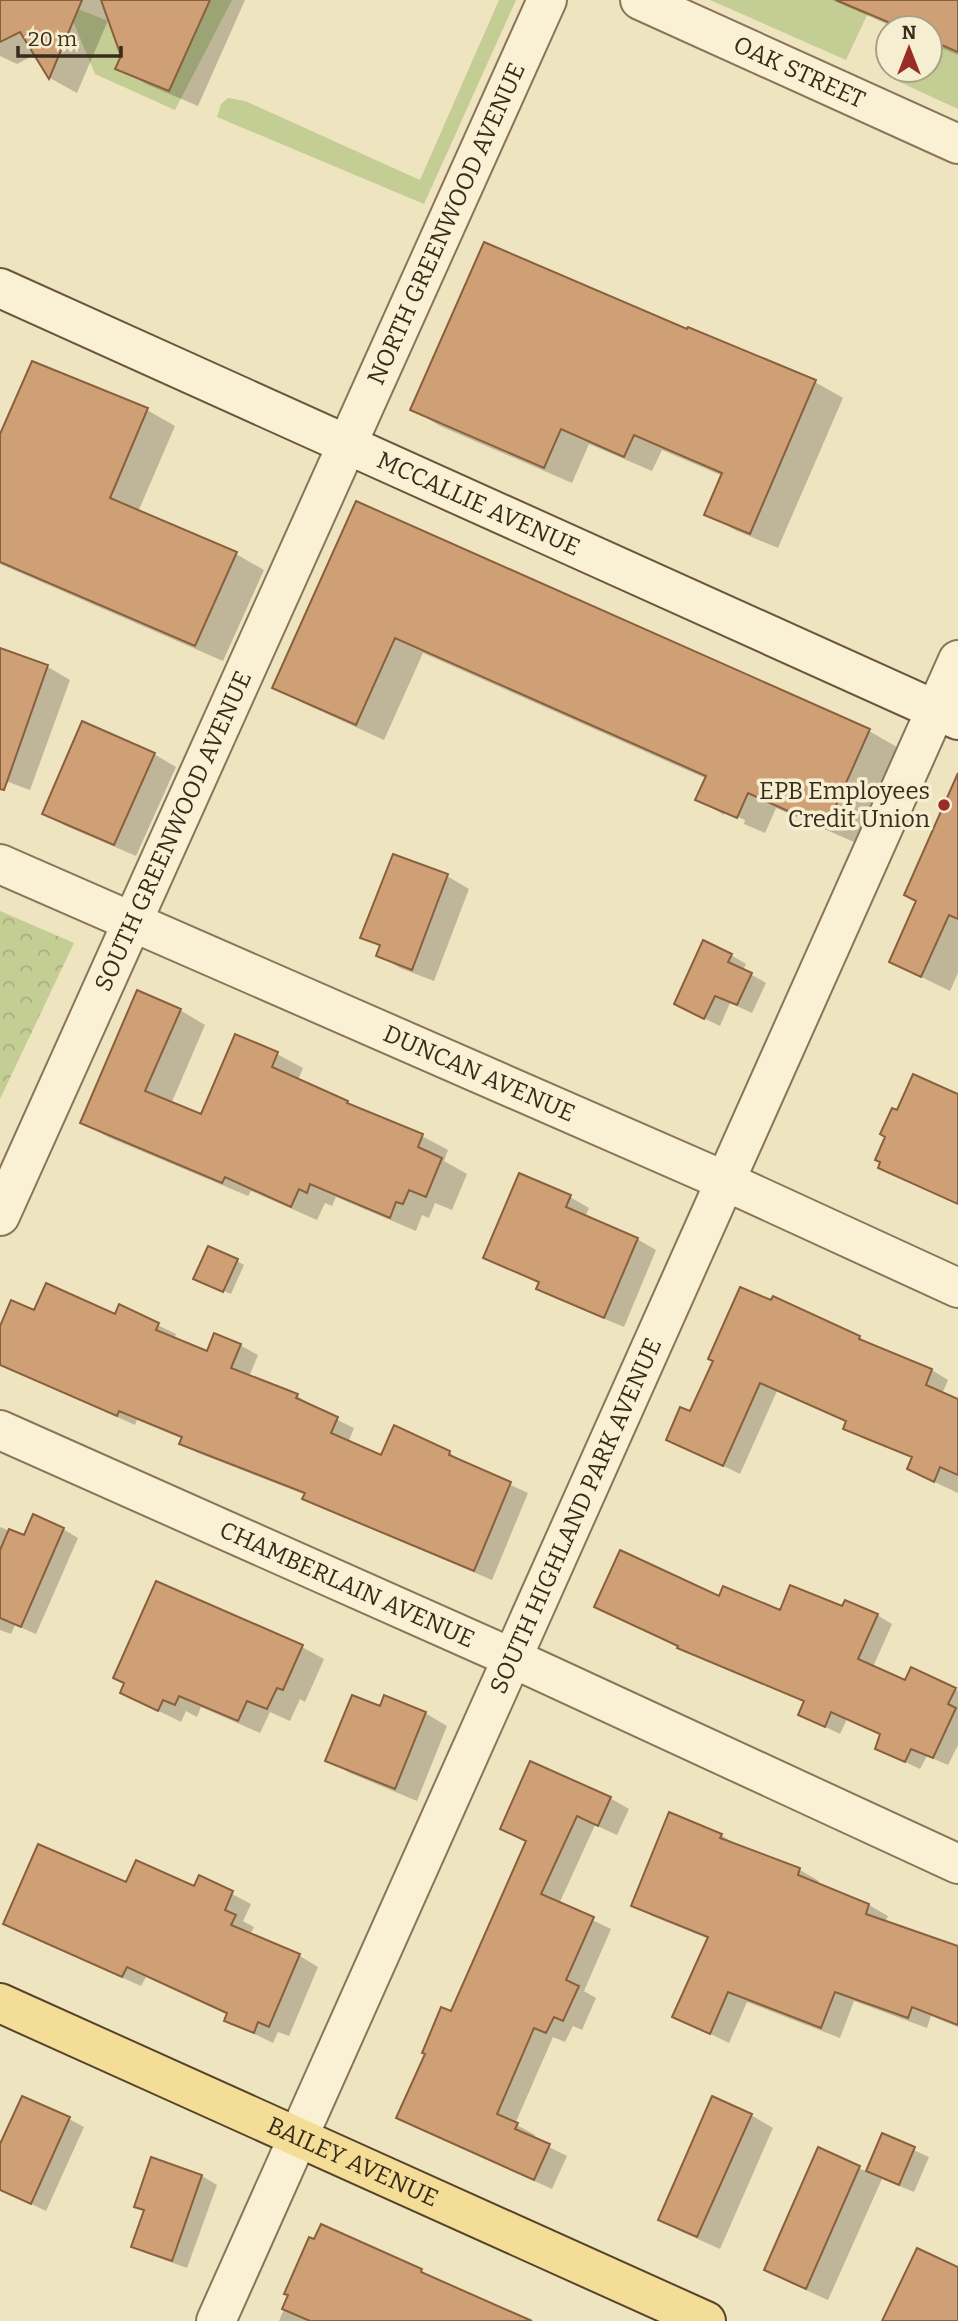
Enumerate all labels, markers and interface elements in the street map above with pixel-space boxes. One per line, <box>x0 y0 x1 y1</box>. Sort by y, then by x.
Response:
scale bar <box>18 14 121 58</box>
north arrow <box>874 14 944 84</box>
text: N <box>902 21 917 44</box>
text: 20 m <box>28 26 77 52</box>
street label: OAK STREET <box>729 30 869 114</box>
street label: NORTH GREENWOOD AVENUE <box>362 58 531 389</box>
street label: MCCALLIE AVENUE <box>373 446 584 562</box>
street label: SOUTH GREENWOOD AVENUE <box>89 667 257 996</box>
place label: EPB Employees Credit Union <box>759 777 930 833</box>
marker: EPB Employees Credit Union <box>936 797 952 813</box>
street label: DUNCAN AVENUE <box>379 1019 579 1128</box>
street label: SOUTH HIGHLAND PARK AVENUE <box>484 1334 667 1698</box>
street label: CHAMBERLAIN AVENUE <box>215 1516 479 1653</box>
street label: BAILEY AVENUE <box>263 2111 443 2213</box>

